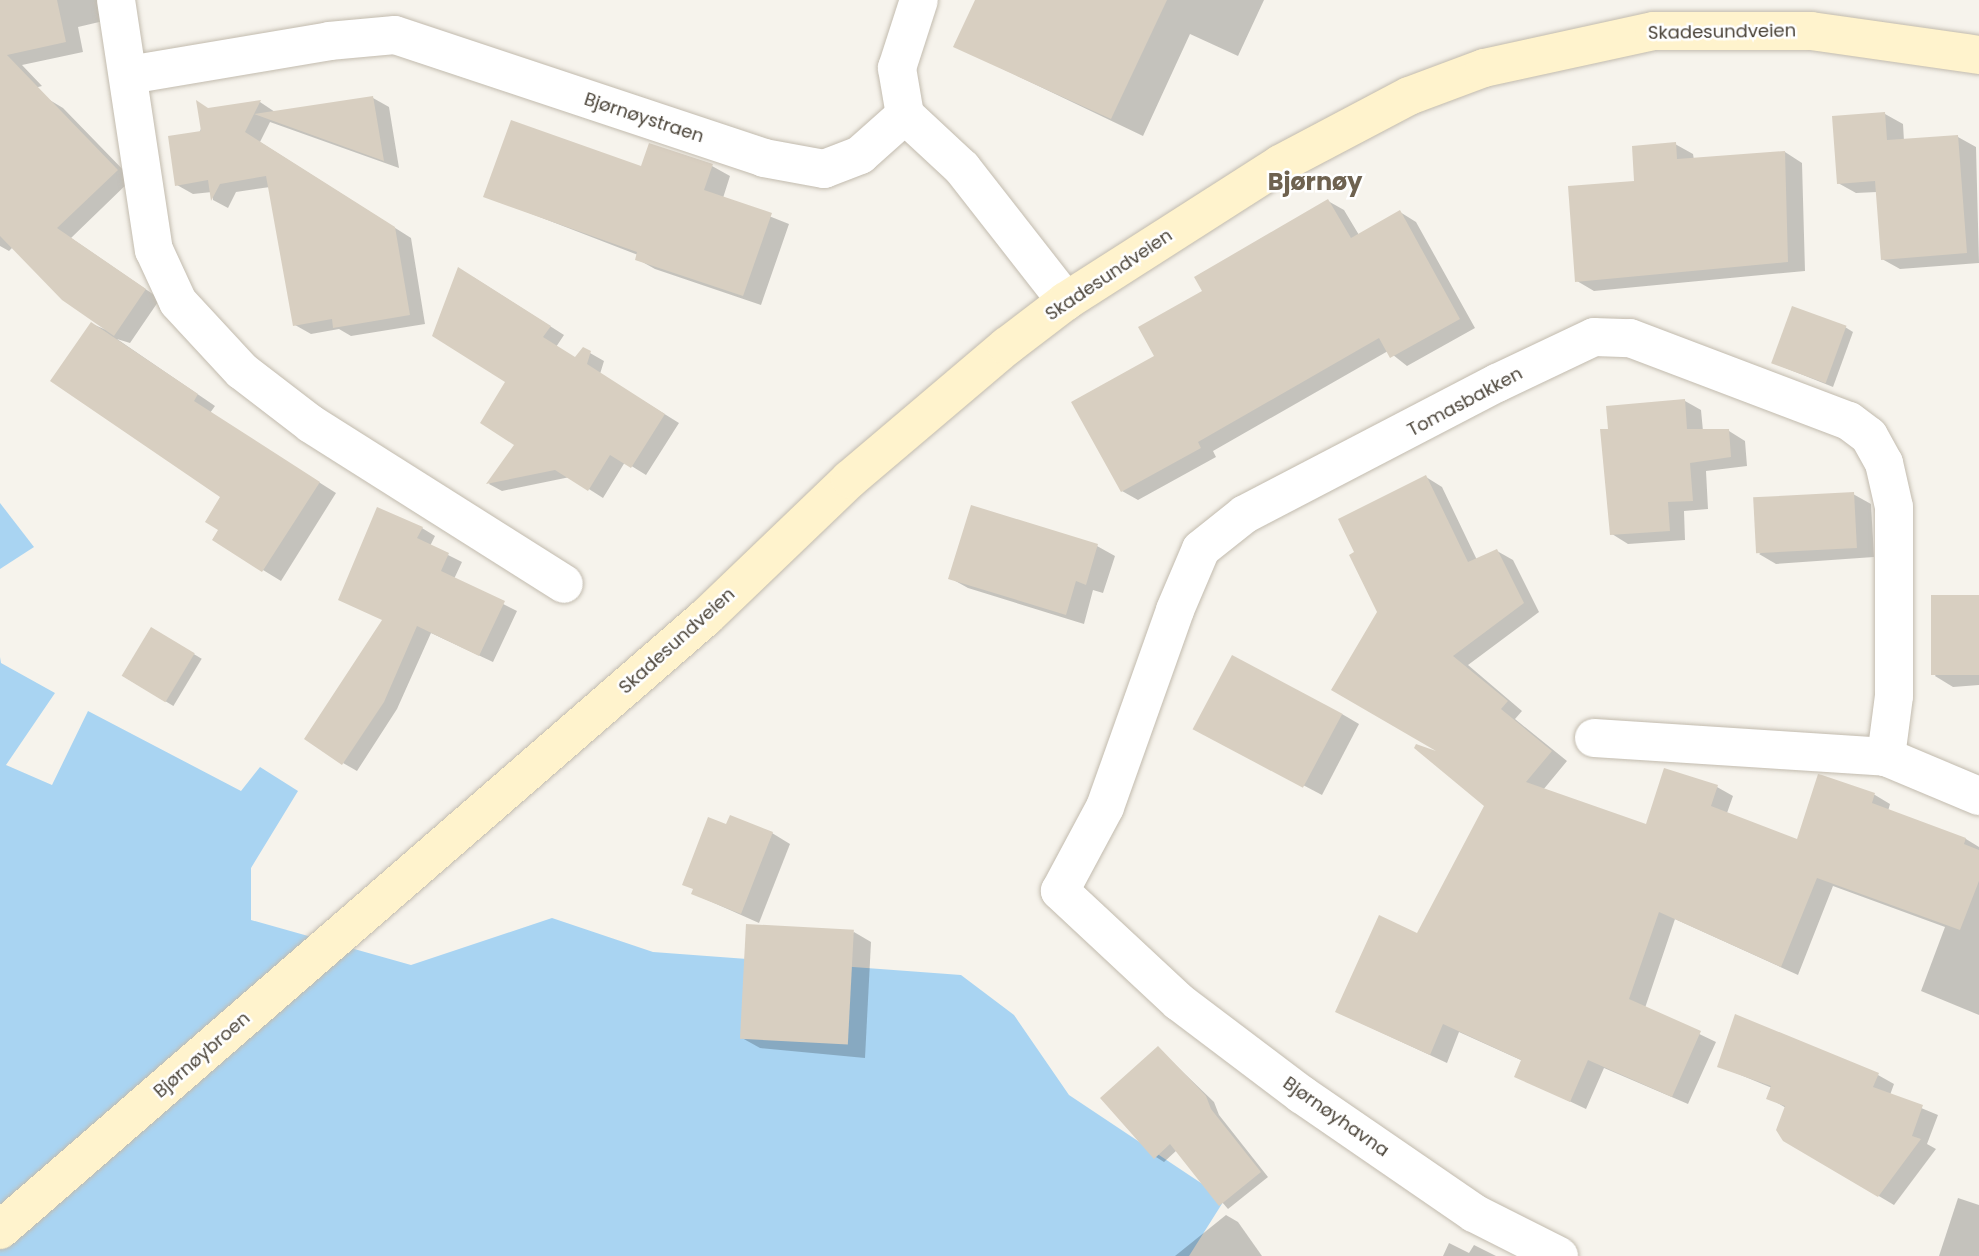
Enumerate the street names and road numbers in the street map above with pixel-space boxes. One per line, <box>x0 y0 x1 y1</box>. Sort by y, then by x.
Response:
street label: Skadesundveien <box>1648 20 1796 44</box>
street label: Bjørnøystraen <box>581 89 707 147</box>
street label: Skadesundveien <box>1041 225 1177 325</box>
street label: Tomasbakken <box>1404 363 1526 441</box>
street label: Skadesundveien <box>615 583 739 699</box>
street label: Bjørnøybroen <box>150 1007 254 1103</box>
street label: Bjørnøyhavna <box>1279 1072 1393 1162</box>

